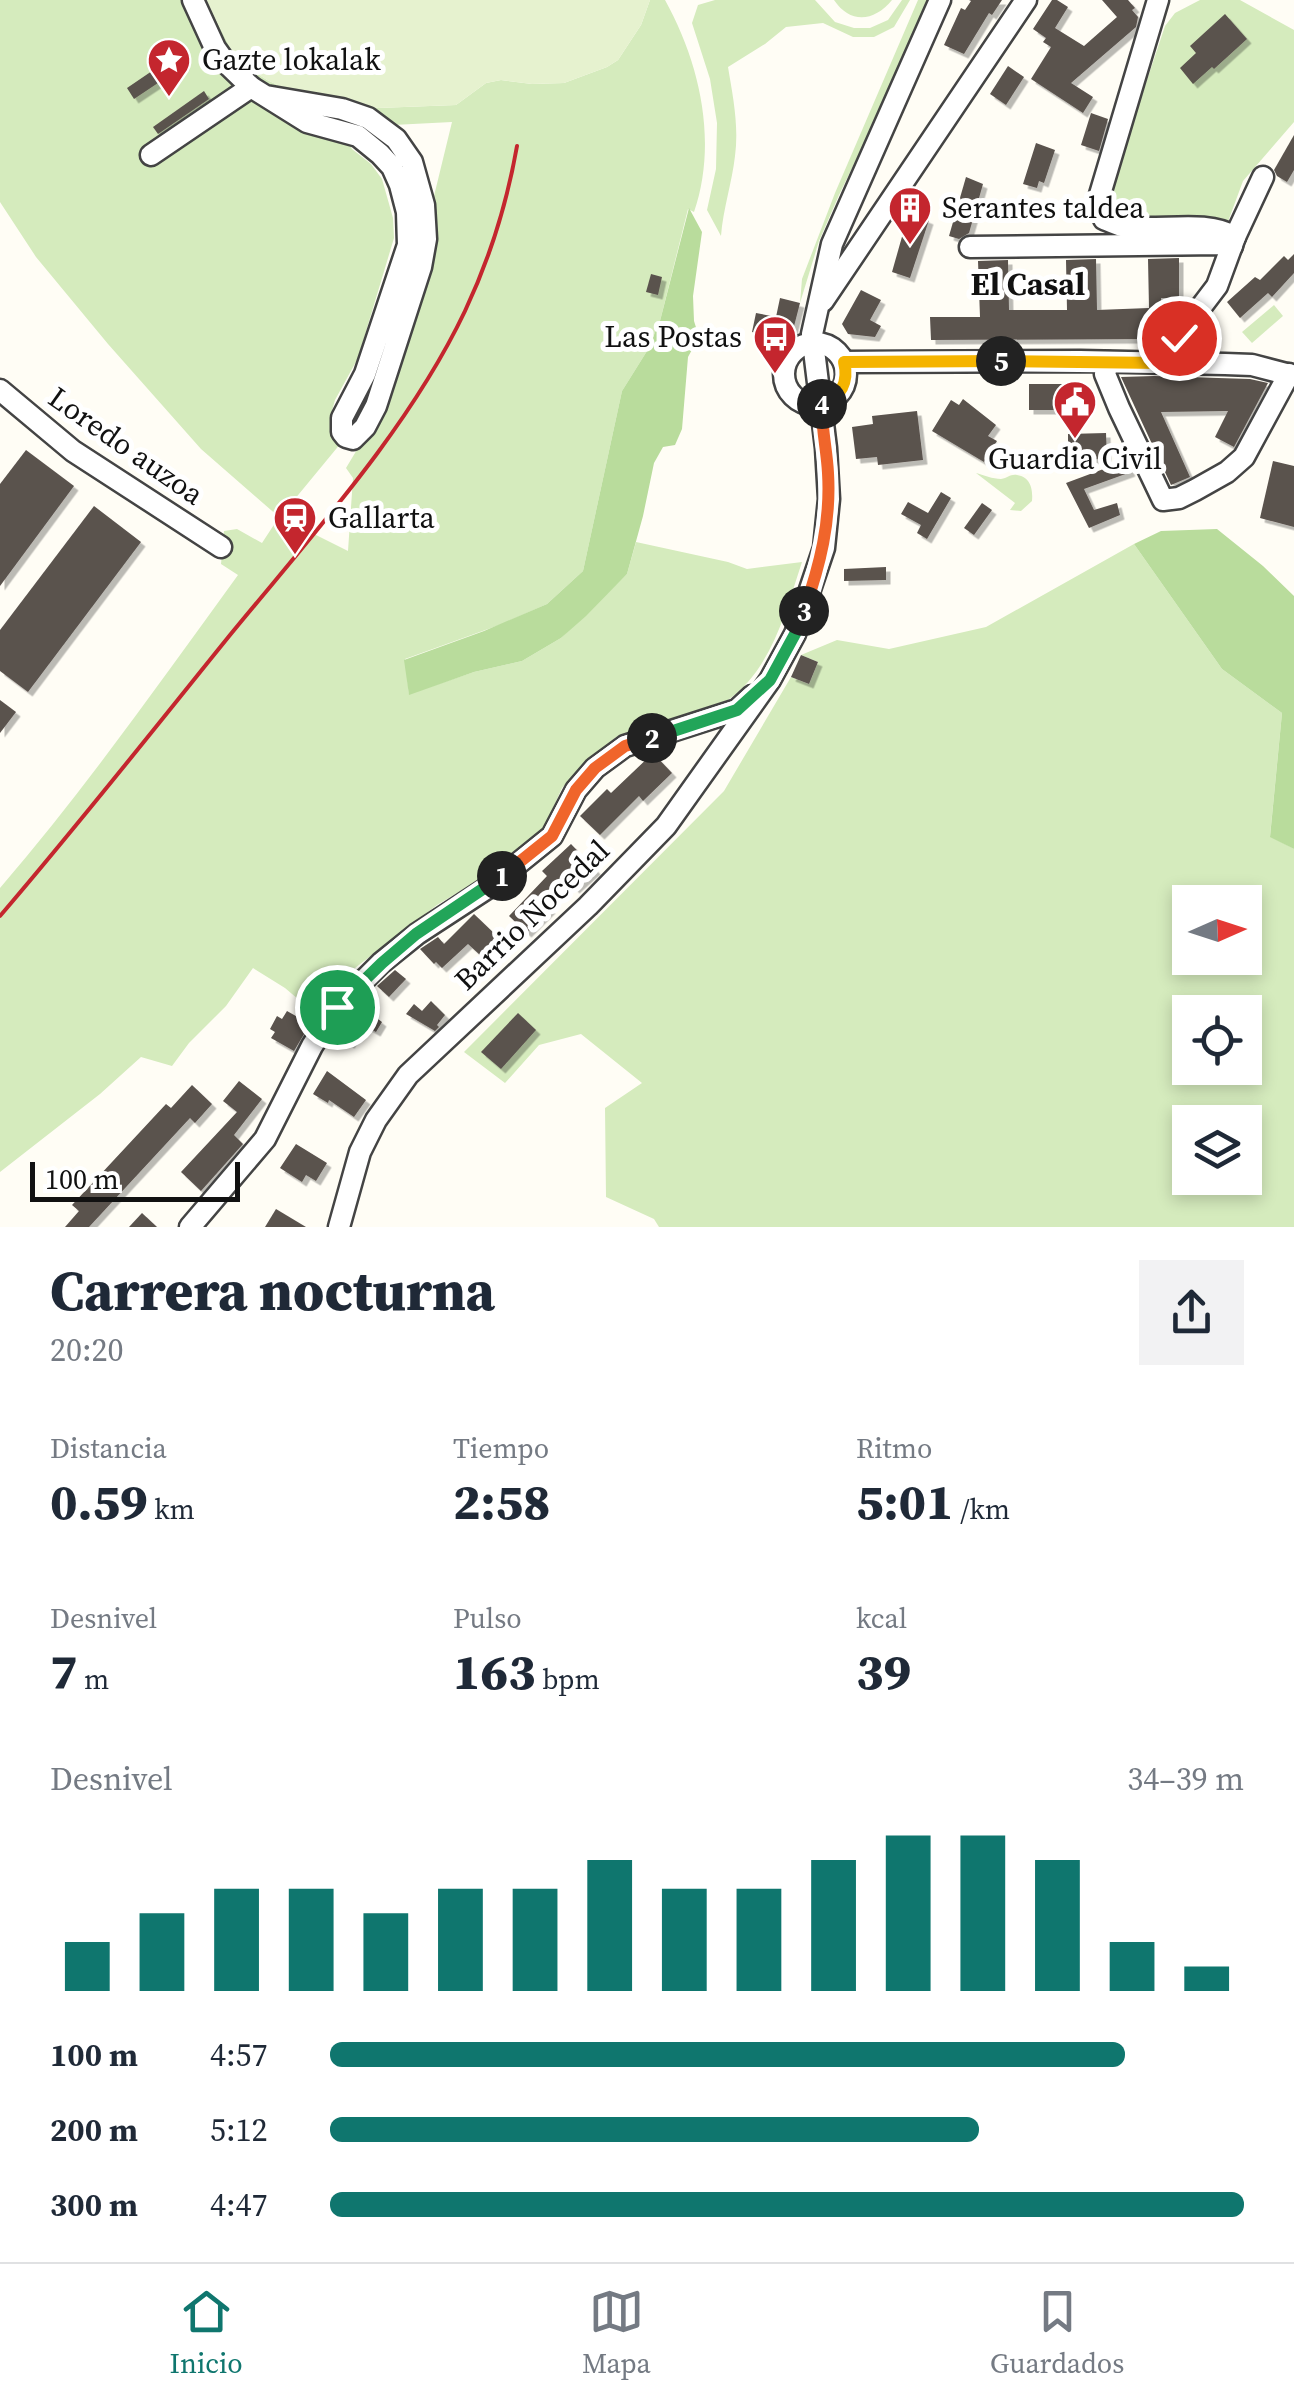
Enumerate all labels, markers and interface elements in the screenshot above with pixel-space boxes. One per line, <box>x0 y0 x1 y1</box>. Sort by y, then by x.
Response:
place icon: Gazte lokalak <box>146 37 192 98</box>
place label: Gazte lokalak <box>202 39 381 80</box>
building icon: Serantes taldea <box>887 185 933 246</box>
place label: Serantes taldea <box>942 187 1145 228</box>
district label: El Casal <box>971 262 1085 306</box>
pin <box>1137 296 1222 381</box>
icon: check <box>1152 311 1207 366</box>
bus stop icon: Las Postas <box>752 314 798 375</box>
place label: Las Postas <box>604 316 742 357</box>
pin: 5 <box>976 336 1026 386</box>
text: 5 <box>993 342 1009 380</box>
street label: Loredo auzoa <box>41 377 213 515</box>
pin: 4 <box>797 379 847 429</box>
public building icon: Guardia Civil <box>1052 379 1098 440</box>
text: 4 <box>814 385 830 423</box>
place label: Guardia Civil <box>988 438 1162 479</box>
station icon: Gallarta <box>272 495 318 556</box>
place label: Gallarta <box>328 497 435 538</box>
pin: 3 <box>779 586 829 636</box>
text: 3 <box>796 592 812 630</box>
pin: 2 <box>627 713 677 763</box>
text: 2 <box>644 719 660 757</box>
street label: Barrio Nocedal <box>445 830 618 999</box>
pin: 1 <box>477 851 527 901</box>
text: 1 <box>494 857 510 895</box>
north arrow <box>1172 885 1262 975</box>
map controls <box>1172 885 1262 1195</box>
pin <box>295 965 380 1050</box>
icon: arrive <box>310 980 365 1035</box>
button: locate <box>1172 995 1262 1085</box>
button: layers <box>1172 1105 1262 1195</box>
scale bar <box>30 1157 240 1202</box>
text: 100 m <box>45 1160 119 1198</box>
text: Carrera nocturna <box>50 1253 495 1328</box>
button: share <box>1139 1260 1244 1365</box>
text: 20:20 <box>50 1328 124 1372</box>
text: Distancia <box>50 1429 167 1467</box>
text: Tiempo <box>453 1429 549 1467</box>
text: Ritmo <box>856 1429 932 1467</box>
text: 0.59 <box>50 1467 148 1536</box>
text: 2:58 <box>453 1467 551 1536</box>
text: 5:01 <box>856 1467 954 1536</box>
text: km <box>148 1490 195 1528</box>
text: /km <box>954 1490 1010 1528</box>
text: Desnivel <box>50 1599 157 1637</box>
text: Pulso <box>453 1599 522 1637</box>
text: kcal <box>856 1599 907 1637</box>
text: 7 <box>50 1637 78 1706</box>
text: 163 <box>453 1637 536 1706</box>
text: 39 <box>856 1637 911 1706</box>
text: m <box>78 1660 109 1698</box>
text: bpm <box>536 1660 600 1698</box>
text: Desnivel <box>50 1757 172 1801</box>
text: 34–39 m <box>1127 1757 1244 1801</box>
text: 100 m <box>50 2033 138 2077</box>
text: 4:57 <box>210 2033 268 2077</box>
text: 200 m <box>50 2108 138 2152</box>
text: 5:12 <box>210 2108 268 2152</box>
text: 300 m <box>50 2183 138 2227</box>
text: 4:47 <box>210 2183 268 2227</box>
tab: Inicio <box>170 2284 243 2382</box>
tab: Mapa <box>582 2284 651 2382</box>
tab: Guardados <box>990 2284 1124 2382</box>

